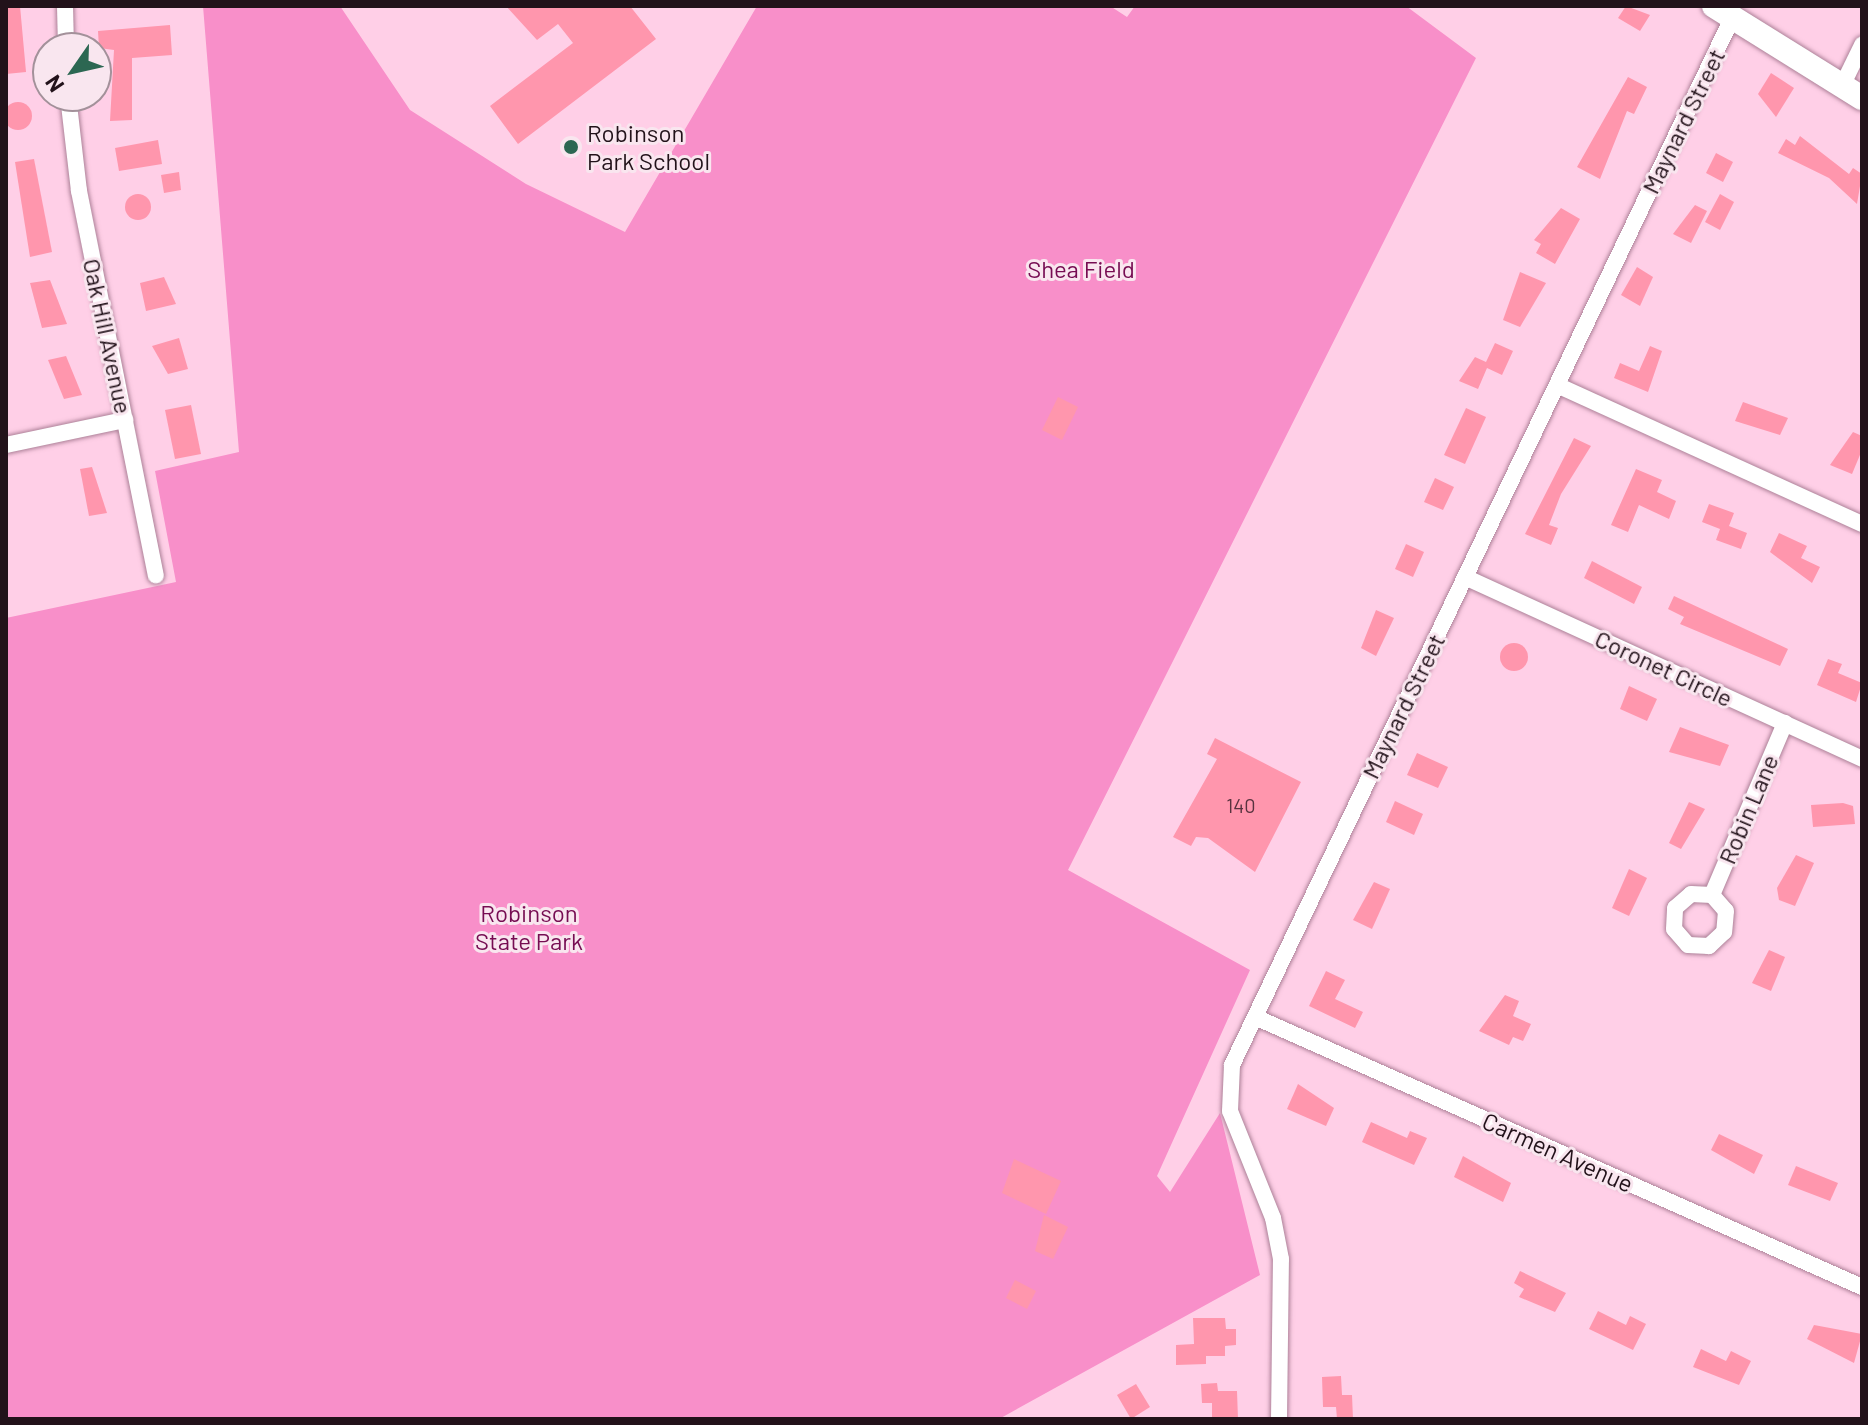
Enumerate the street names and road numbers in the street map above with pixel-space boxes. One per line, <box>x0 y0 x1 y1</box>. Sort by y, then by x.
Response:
street label: Maynard Street <box>1636 44 1730 198</box>
street label: Oak Hill Avenue <box>78 256 138 416</box>
street label: Coronet Circle <box>1591 624 1737 712</box>
street label: Maynard Street <box>1356 629 1450 783</box>
street label: Robin Lane <box>1712 750 1784 868</box>
street label: Carmen Avenue <box>1478 1106 1638 1198</box>

